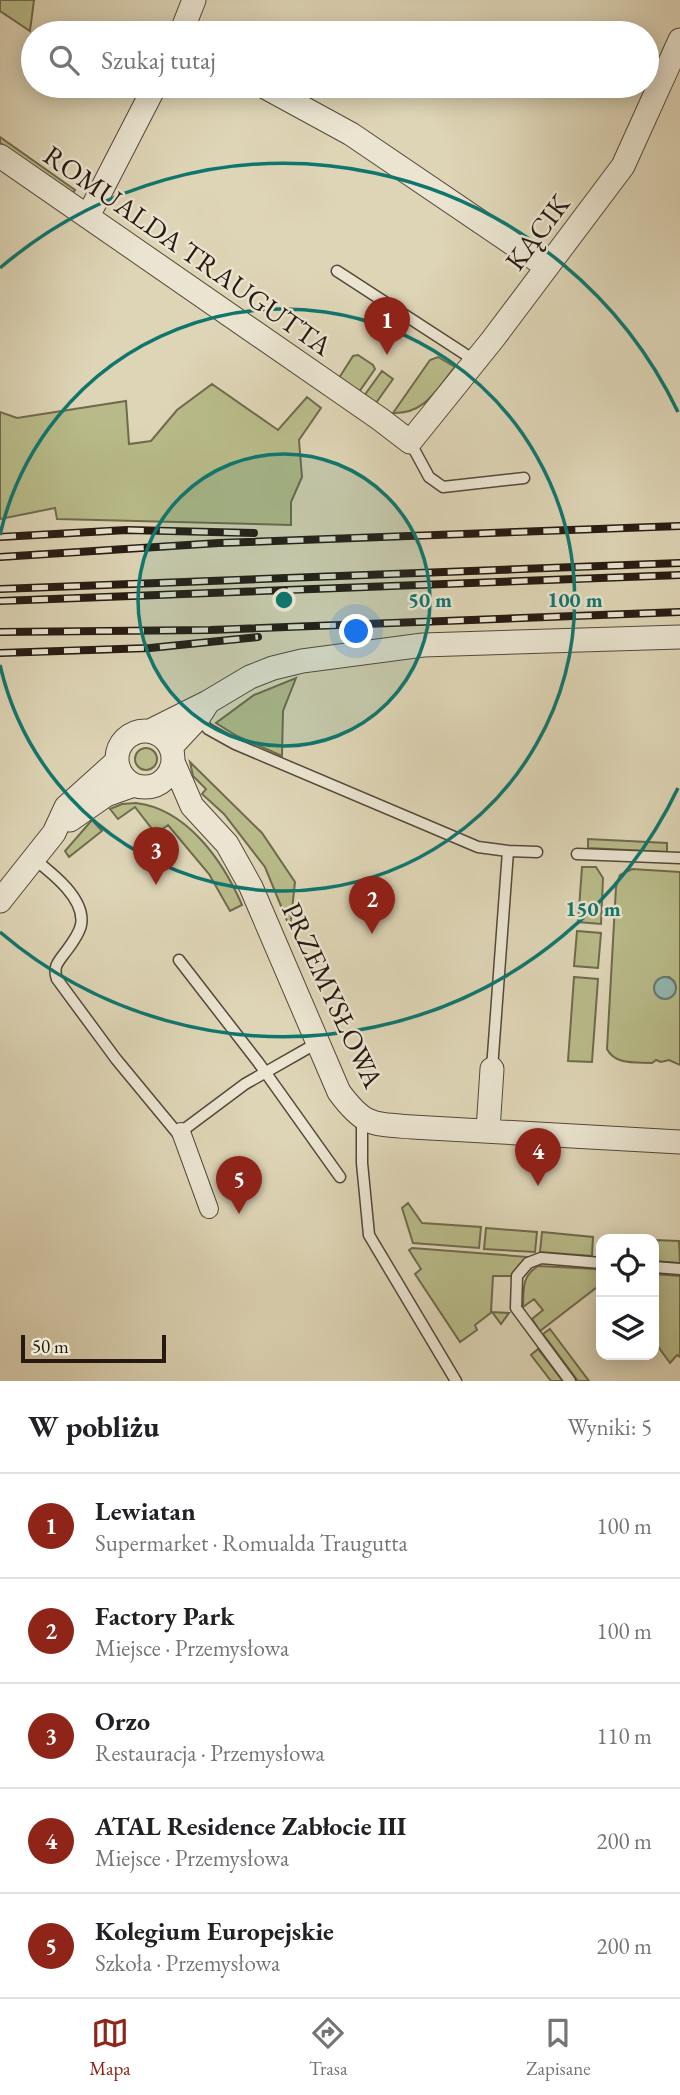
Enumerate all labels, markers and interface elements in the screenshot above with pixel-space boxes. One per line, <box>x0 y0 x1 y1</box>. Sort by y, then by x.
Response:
search box <box>21 21 659 98</box>
icon: search <box>45 41 83 79</box>
text: Szukaj tutaj <box>101 43 216 77</box>
street label: ROMUALDA TRAUGUTTA <box>37 137 340 364</box>
street label: KĄCIK <box>497 186 578 277</box>
pin: 1 <box>364 297 410 355</box>
text: 50 m <box>408 586 452 613</box>
text: 100 m <box>547 586 603 613</box>
centre of rings <box>272 588 296 612</box>
your location <box>339 614 373 648</box>
pin: 3 <box>133 827 179 885</box>
pin: 2 <box>349 876 395 934</box>
text: 150 m <box>565 895 621 922</box>
street label: PRZEMYSŁOWA <box>274 896 392 1094</box>
pin: 4 <box>515 1128 561 1186</box>
pin: 5 <box>216 1156 262 1214</box>
map controls <box>596 1234 659 1360</box>
button: locate <box>596 1234 659 1297</box>
button: layers <box>596 1297 659 1360</box>
scale bar <box>21 1332 166 1364</box>
text: 50 m <box>32 1334 69 1359</box>
text: W pobliżu <box>28 1407 159 1446</box>
text: Wyniki: 5 <box>568 1412 652 1442</box>
text: Lewiatan <box>95 1494 196 1528</box>
text: 1 <box>45 1511 57 1541</box>
text: 100 m <box>596 1511 652 1541</box>
text: Supermarket · Romualda Traugutta <box>95 1528 408 1558</box>
text: Factory Park <box>95 1599 234 1633</box>
text: 2 <box>45 1616 57 1646</box>
text: 100 m <box>596 1616 652 1646</box>
text: Miejsce · Przemysłowa <box>95 1633 289 1663</box>
text: Orzo <box>95 1704 150 1738</box>
text: 3 <box>45 1721 57 1751</box>
text: 110 m <box>596 1721 652 1751</box>
text: Restauracja · Przemysłowa <box>95 1738 325 1768</box>
text: ATAL Residence Zabłocie III <box>95 1809 406 1843</box>
text: 4 <box>45 1826 57 1856</box>
text: 200 m <box>596 1826 652 1856</box>
text: Miejsce · Przemysłowa <box>95 1843 289 1873</box>
text: Kolegium Europejskie <box>95 1914 334 1948</box>
text: 5 <box>45 1931 57 1961</box>
text: 200 m <box>596 1931 652 1961</box>
text: Szkoła · Przemysłowa <box>95 1948 280 1978</box>
tab: Mapa <box>89 2014 131 2081</box>
tab: Trasa <box>309 2014 348 2081</box>
tab: Zapisane <box>526 2014 591 2081</box>

